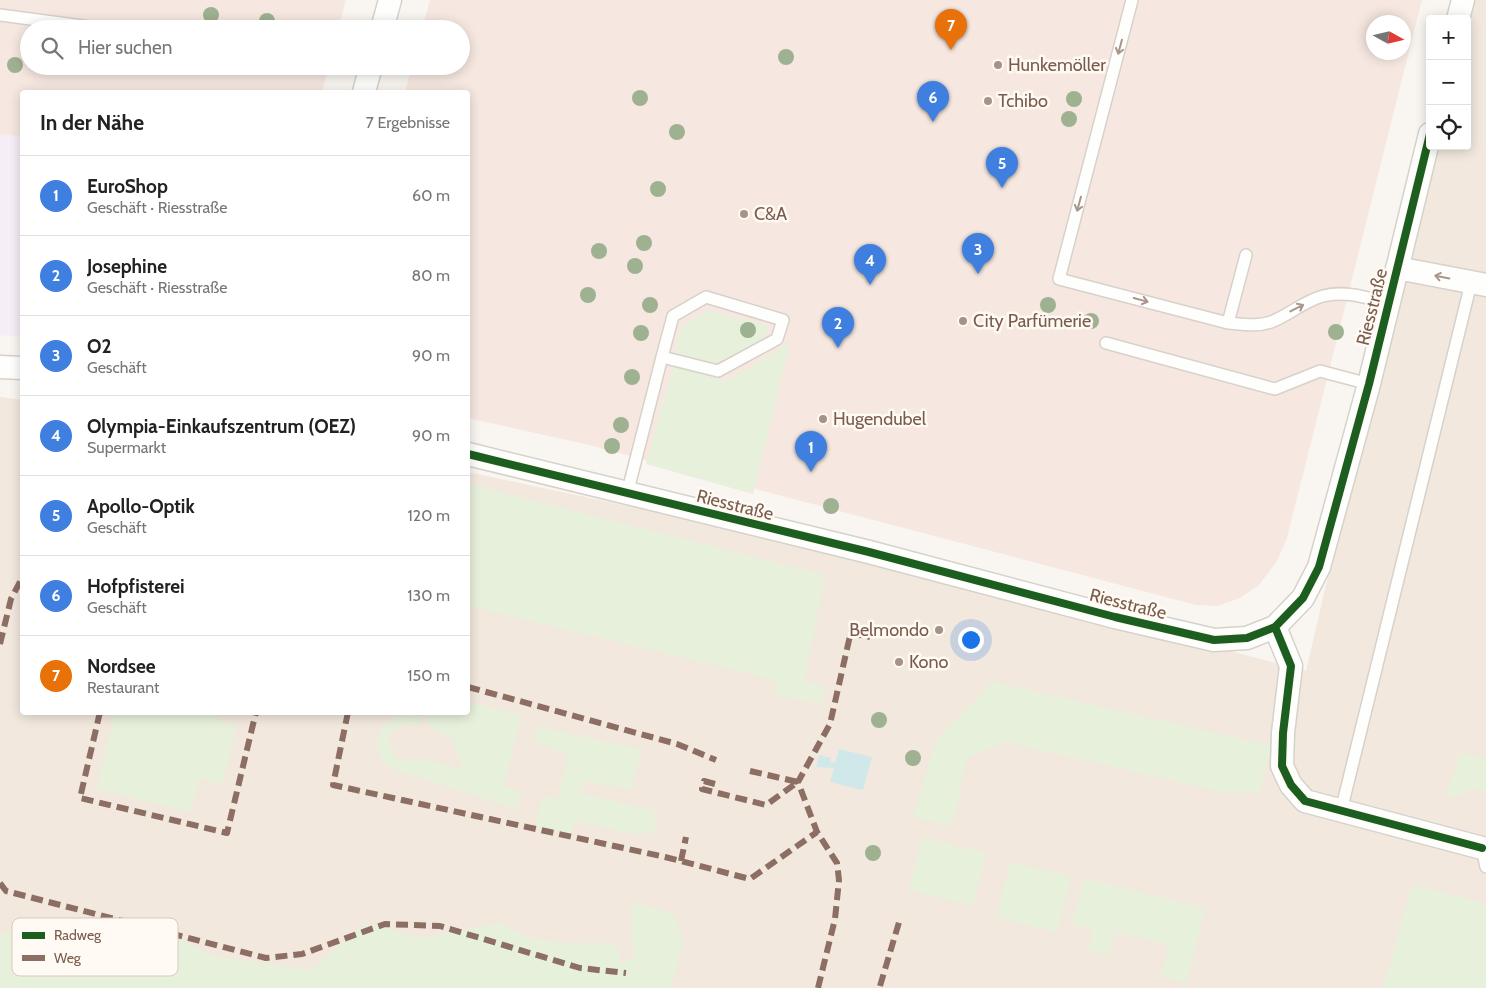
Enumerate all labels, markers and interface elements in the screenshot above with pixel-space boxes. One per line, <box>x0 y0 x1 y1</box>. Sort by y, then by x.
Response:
pin: 7 <box>935 9 967 50</box>
north arrow <box>1366 15 1411 60</box>
map controls <box>1426 15 1471 150</box>
button: + <box>1426 15 1471 60</box>
search box <box>20 20 470 75</box>
icon: search <box>38 34 66 62</box>
text: Hier suchen <box>78 36 172 59</box>
one-way arrow <box>1115 39 1124 55</box>
place label: Hunkemöller <box>1008 54 1106 76</box>
marker: Hunkemöller <box>992 59 1004 71</box>
button: − <box>1426 60 1471 105</box>
pin: 6 <box>917 81 949 122</box>
place label: Tchibo <box>998 90 1048 112</box>
marker: Tchibo <box>982 95 994 107</box>
button: locate <box>1426 105 1471 150</box>
text: In der Nähe <box>40 110 144 135</box>
text: 7 Ergebnisse <box>366 113 450 132</box>
pin: 5 <box>986 147 1018 188</box>
text: EuroShop <box>87 175 168 198</box>
text: 1 <box>53 186 59 205</box>
text: 60 m <box>412 186 450 205</box>
one-way arrow <box>1073 196 1083 212</box>
text: Geschäft · Riesstraße <box>87 198 227 217</box>
place label: C&A <box>754 203 787 225</box>
marker: C&A <box>738 208 750 220</box>
pin: 3 <box>962 233 994 274</box>
pin: 4 <box>854 244 886 285</box>
text: Josephine <box>87 255 167 278</box>
text: 2 <box>52 266 60 285</box>
text: 80 m <box>412 266 450 285</box>
street label: Riesstraße <box>1352 266 1392 348</box>
one-way arrow <box>1434 272 1450 281</box>
text: Geschäft · Riesstraße <box>87 278 227 297</box>
one-way arrow <box>1133 296 1149 306</box>
one-way arrow <box>1289 303 1304 312</box>
pin: 2 <box>822 307 854 348</box>
place label: City Parfümerie <box>973 310 1091 332</box>
marker: City Parfümerie <box>957 315 969 327</box>
text: O2 <box>87 335 112 358</box>
text: 3 <box>52 346 60 365</box>
text: 90 m <box>412 346 450 365</box>
text: Geschäft <box>87 358 147 377</box>
place label: Hugendubel <box>833 408 927 430</box>
marker: Hugendubel <box>817 413 829 425</box>
text: Olympia-Einkaufszentrum (OEZ) <box>87 415 356 438</box>
text: 4 <box>51 426 61 445</box>
text: 90 m <box>412 426 450 445</box>
pin: 1 <box>795 431 827 472</box>
text: Supermarkt <box>87 438 166 457</box>
street label: Riesstraße <box>694 485 776 525</box>
text: Apollo-Optik <box>87 495 195 518</box>
text: 5 <box>52 506 60 525</box>
text: 120 m <box>408 506 450 525</box>
text: Geschäft <box>87 518 147 537</box>
text: Hofpfisterei <box>87 575 185 598</box>
street label: Riesstraße <box>1087 584 1169 624</box>
text: 6 <box>52 586 61 605</box>
text: 130 m <box>407 586 450 605</box>
text: Geschäft <box>87 598 147 617</box>
place label: Belmondo <box>849 619 929 641</box>
marker: Belmondo <box>933 624 945 636</box>
your location <box>958 627 984 653</box>
place label: Kono <box>909 651 949 673</box>
text: Nordsee <box>87 655 156 678</box>
marker: Kono <box>893 656 905 668</box>
text: 7 <box>52 666 60 685</box>
text: 150 m <box>407 666 450 685</box>
text: Restaurant <box>87 678 159 697</box>
legend <box>12 918 178 976</box>
text: Radweg <box>54 926 102 944</box>
text: Weg <box>54 949 82 967</box>

